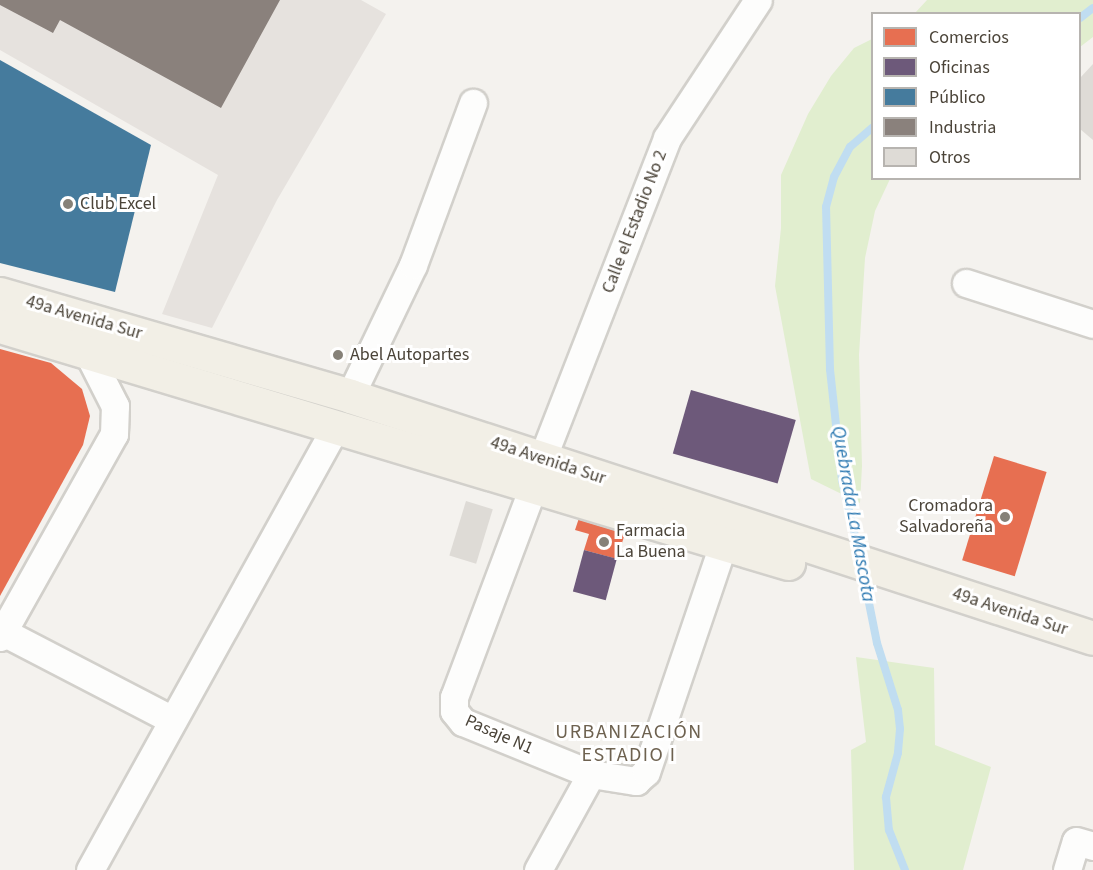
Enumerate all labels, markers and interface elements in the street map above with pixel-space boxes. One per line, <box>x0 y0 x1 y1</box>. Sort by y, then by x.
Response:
legend <box>871 12 1081 180</box>
text: Comercios <box>929 25 1009 50</box>
text: Oficinas <box>929 55 990 80</box>
text: Público <box>929 85 986 110</box>
text: Industria <box>929 115 996 140</box>
text: Otros <box>929 145 970 170</box>
street label: Calle el Estadio No 2 <box>598 147 672 297</box>
place label: Club Excel <box>80 193 156 215</box>
marker: Club Excel <box>61 197 75 211</box>
street label: 49a Avenida Sur <box>23 291 145 345</box>
place label: Abel Autopartes <box>350 344 469 366</box>
marker: Abel Autopartes <box>331 348 345 362</box>
water label: Quebrada La Mascota <box>826 424 880 604</box>
street label: 49a Avenida Sur <box>488 432 608 490</box>
place label: Cromadora Salvadoreña <box>899 496 993 538</box>
marker: Cromadora Salvadoreña <box>998 510 1012 524</box>
place label: Farmacia La Buena <box>616 521 686 564</box>
marker: Farmacia La Buena <box>597 535 611 549</box>
street label: 49a Avenida Sur <box>950 583 1070 641</box>
street label: Pasaje N1 <box>461 710 537 760</box>
district label: URBANIZACIÓN ESTADIO I <box>555 721 703 768</box>

